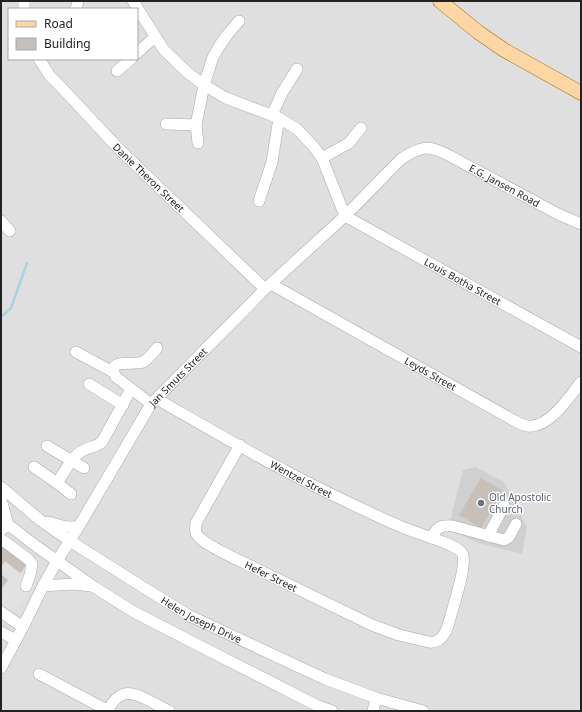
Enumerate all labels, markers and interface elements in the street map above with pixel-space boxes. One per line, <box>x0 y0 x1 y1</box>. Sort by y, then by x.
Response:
legend <box>8 8 138 60</box>
text: Road <box>44 15 73 32</box>
text: Building <box>44 35 91 52</box>
street label: Danie Theron Street <box>110 140 188 215</box>
street label: E.G. Jansen Road <box>467 161 542 210</box>
street label: Louis Botha Street <box>422 254 504 309</box>
street label: Jan Smuts Street <box>145 344 210 410</box>
street label: Leyds Street <box>402 353 459 394</box>
street label: Wentzel Street <box>268 457 335 501</box>
place label: Old Apostolic Church <box>489 490 551 516</box>
marker: Old Apostolic Church <box>476 498 486 508</box>
street label: Hefer Street <box>242 557 300 595</box>
street label: Helen Joseph Drive <box>158 593 244 646</box>

